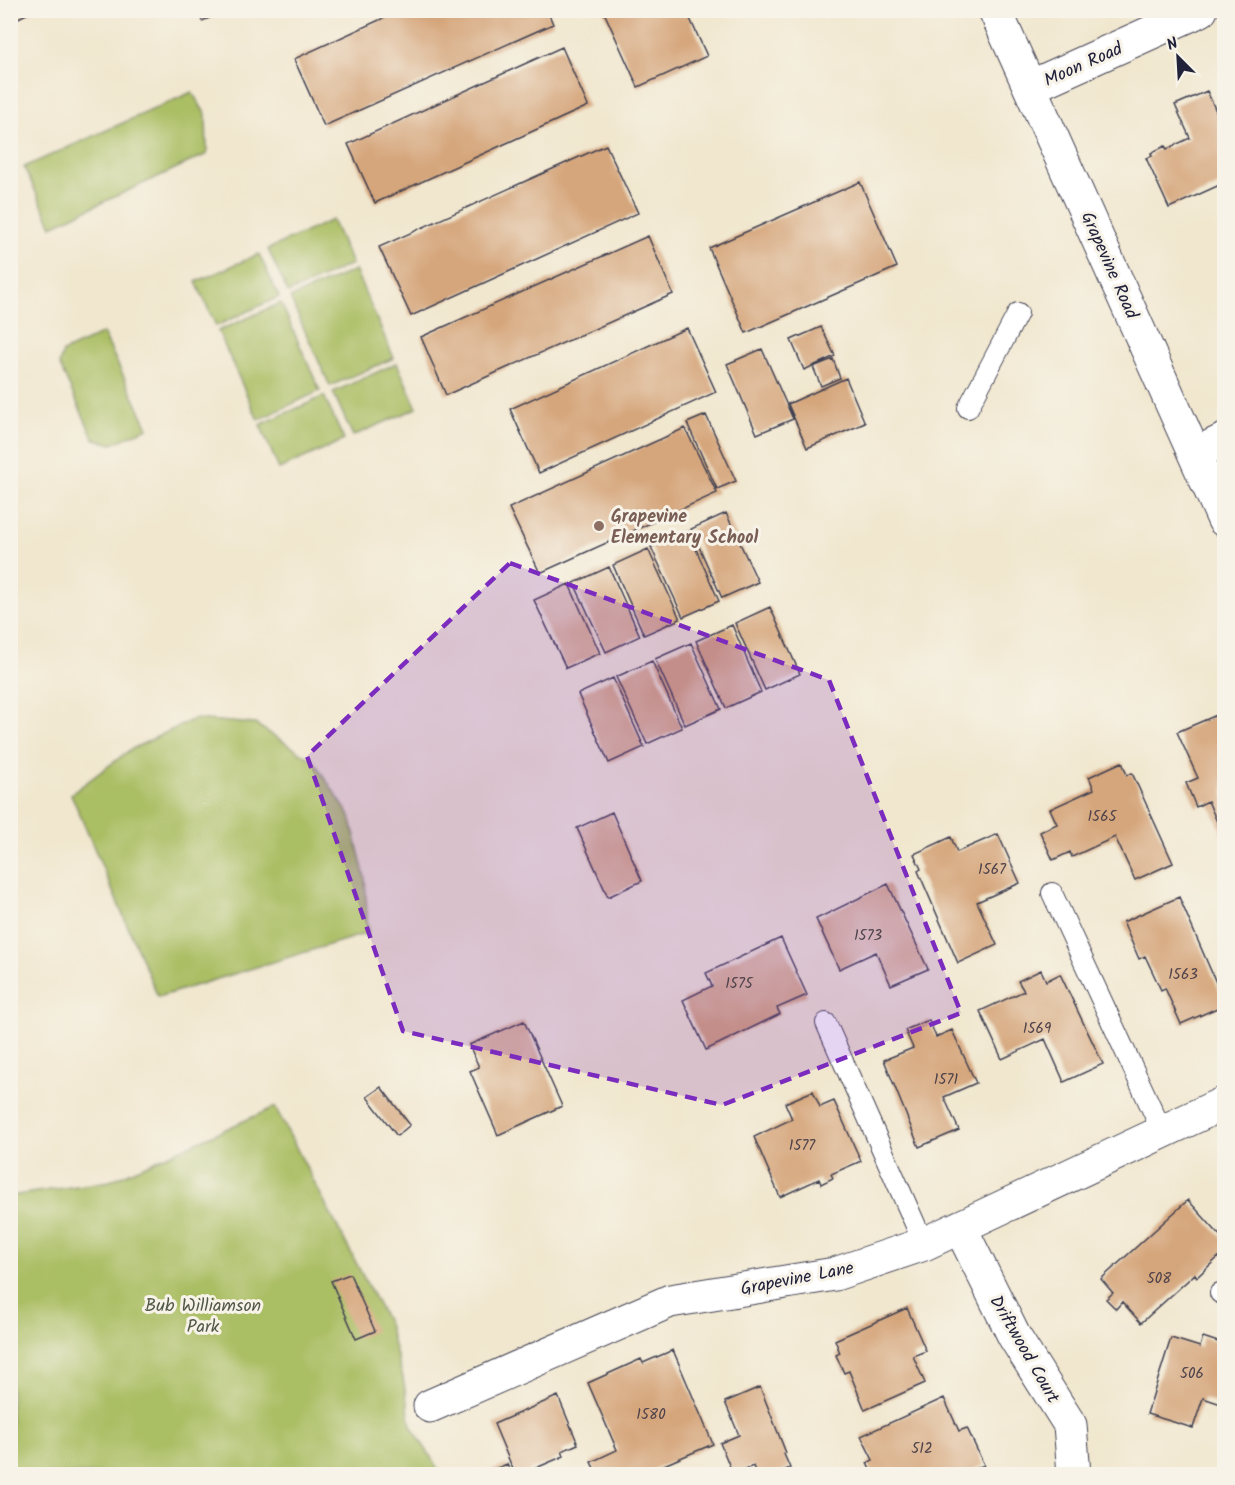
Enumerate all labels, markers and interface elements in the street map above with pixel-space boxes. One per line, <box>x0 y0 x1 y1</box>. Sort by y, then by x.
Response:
north arrow <box>1148 27 1208 87</box>
text: N <box>1163 31 1182 58</box>
street label: Moon Road <box>1040 35 1129 96</box>
street label: Grapevine Road <box>1072 207 1146 325</box>
place label: Grapevine Elementary School <box>611 503 758 553</box>
marker: Grapevine Elementary School <box>592 519 606 533</box>
house number: 1565 <box>1087 805 1118 829</box>
house number: 1567 <box>978 858 1007 882</box>
house number: 1573 <box>854 924 883 948</box>
house number: 1563 <box>1168 963 1198 987</box>
house number: 1575 <box>725 972 754 996</box>
house number: 1569 <box>1023 1017 1052 1041</box>
house number: 1571 <box>934 1068 958 1092</box>
house number: 1577 <box>789 1134 816 1158</box>
street label: Grapevine Lane <box>738 1254 856 1305</box>
house number: 508 <box>1147 1267 1172 1291</box>
street label: Driftwood Court <box>981 1290 1067 1410</box>
park label: Bub Williamson Park <box>145 1292 261 1342</box>
house number: 506 <box>1180 1362 1204 1386</box>
house number: 1580 <box>636 1403 666 1427</box>
house number: 512 <box>911 1437 933 1461</box>

